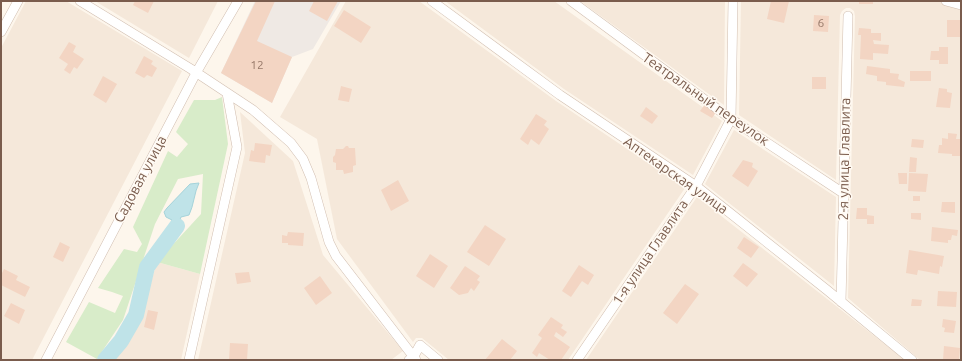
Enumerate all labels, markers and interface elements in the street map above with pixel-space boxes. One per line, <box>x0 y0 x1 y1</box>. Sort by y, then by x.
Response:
house number: 6 <box>818 16 825 29</box>
street label: Театральный переулок <box>640 49 772 149</box>
house number: 12 <box>250 58 264 71</box>
street label: 2-я улица Главлита <box>835 97 853 221</box>
street label: Садовая улица <box>110 133 170 225</box>
street label: Аптекарская улица <box>621 133 731 217</box>
street label: 1-я улица Главлита <box>609 197 691 307</box>

